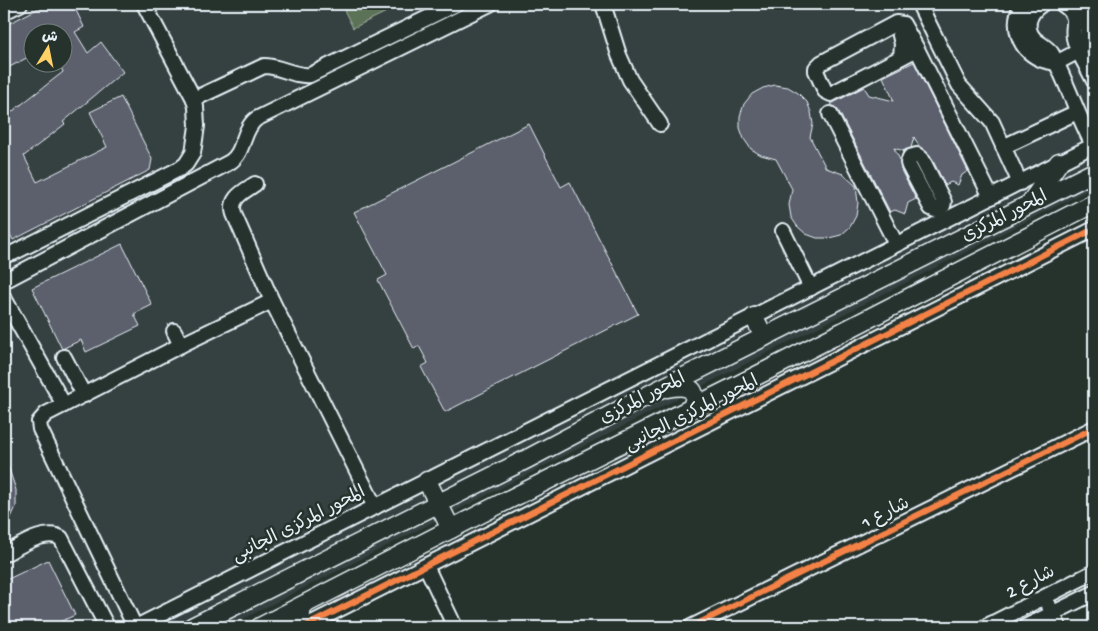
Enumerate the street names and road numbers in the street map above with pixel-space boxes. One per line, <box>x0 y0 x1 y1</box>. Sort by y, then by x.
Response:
street label: المحور المركزى <box>959 186 1051 248</box>
street label: المحور المركزى <box>597 368 689 430</box>
street label: المحور المركزى الجانبى <box>622 371 762 457</box>
street label: المحور المركزى الجانبى <box>229 482 369 568</box>
street label: شارع 1 <box>858 493 913 535</box>
street label: شارع 2 <box>1003 562 1059 604</box>

